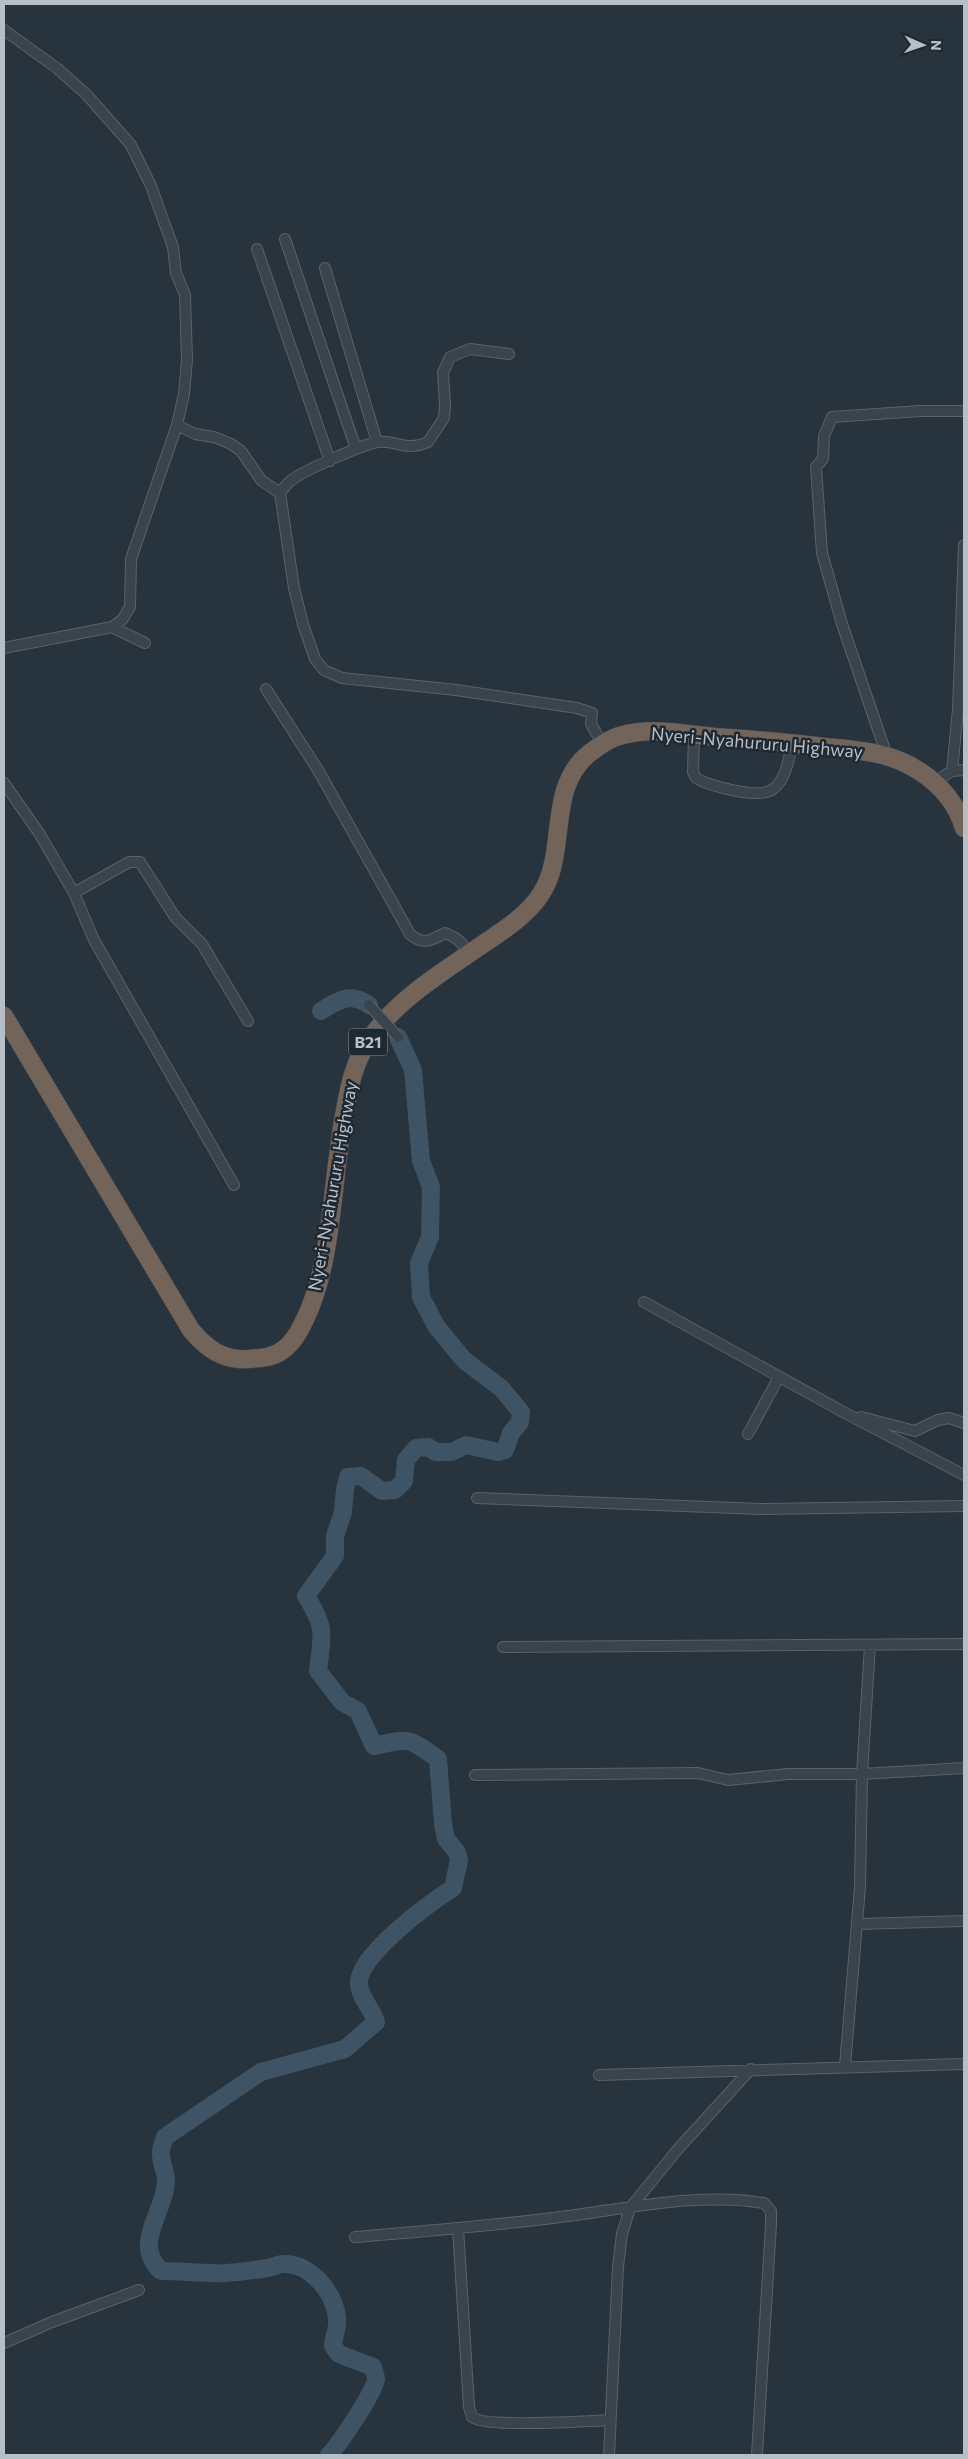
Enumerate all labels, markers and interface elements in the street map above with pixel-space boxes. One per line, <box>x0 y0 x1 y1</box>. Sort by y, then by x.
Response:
north arrow <box>898 20 948 70</box>
text: N <box>928 40 945 51</box>
street label: Nyeri-Nyahururu Highway <box>650 722 864 762</box>
road number: B21 <box>349 1028 387 1056</box>
street label: Nyeri-Nyahururu Highway <box>303 1079 361 1292</box>

